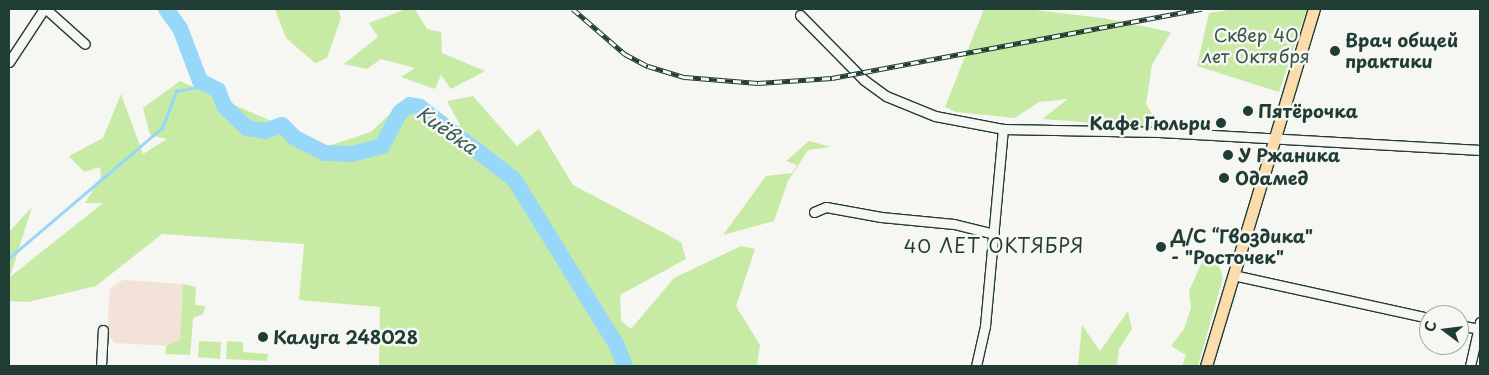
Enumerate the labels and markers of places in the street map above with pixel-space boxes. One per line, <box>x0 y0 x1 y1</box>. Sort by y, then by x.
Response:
place label: Врач общей практики <box>1345 30 1458 72</box>
marker: Врач общей практики <box>1329 45 1341 57</box>
place label: Пятёрочка <box>1258 100 1358 122</box>
marker: Пятёрочка <box>1242 105 1254 117</box>
place label: Кафе Гюльри <box>1089 112 1211 134</box>
marker: Кафе Гюльри <box>1215 117 1227 129</box>
place label: У Ржаника <box>1238 144 1341 166</box>
marker: У Ржаника <box>1222 149 1234 161</box>
place label: Одамед <box>1235 167 1308 189</box>
marker: Одамед <box>1217 171 1231 185</box>
place label: Д/С “Гвоздика" - "Росточек" <box>1171 226 1313 268</box>
marker: Д/С “Гвоздика" - "Росточек" <box>1155 241 1167 253</box>
place label: Калуга 248028 <box>273 326 419 348</box>
marker: Калуга 248028 <box>257 331 269 343</box>

